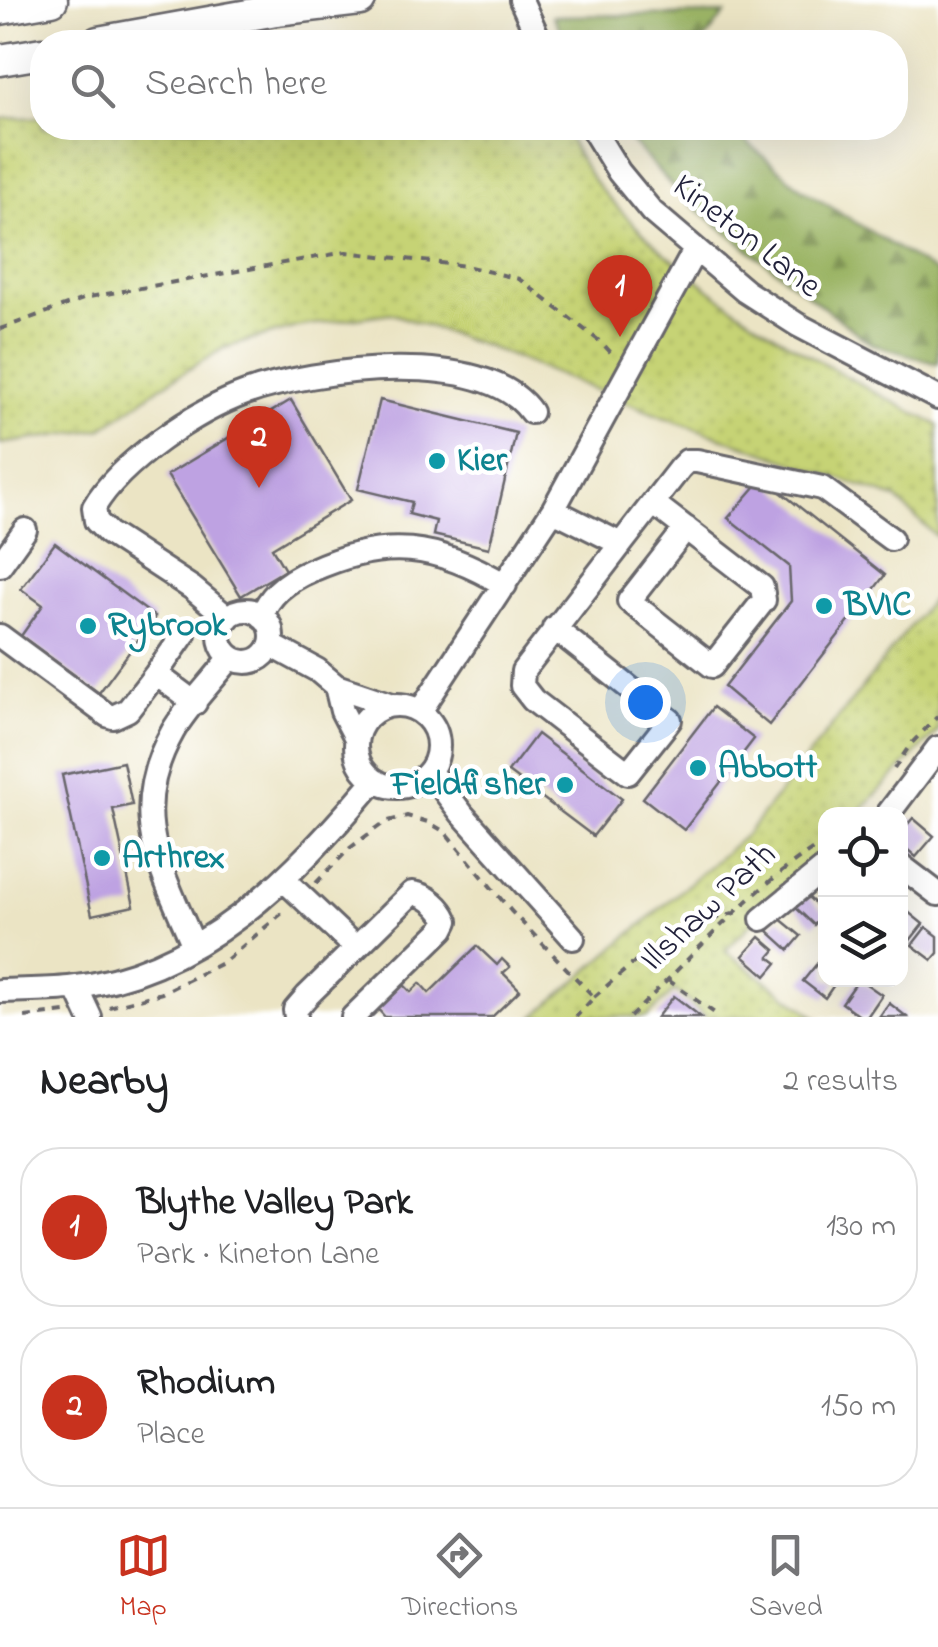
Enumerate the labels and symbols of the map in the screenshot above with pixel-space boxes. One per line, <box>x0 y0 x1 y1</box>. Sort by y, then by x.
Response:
street label: Kineton Lane <box>661 162 832 312</box>
pin: 1 <box>588 255 652 337</box>
pin: 2 <box>226 406 292 488</box>
place label: Kier <box>457 436 508 487</box>
marker: Kier <box>426 450 448 472</box>
place label: BVIC <box>842 581 911 632</box>
marker: BVIC <box>813 595 835 617</box>
place label: Rybrook <box>108 601 227 653</box>
marker: Rybrook <box>77 615 99 637</box>
your location <box>620 677 671 728</box>
place label: Abbott <box>718 743 817 794</box>
marker: Abbott <box>687 757 709 779</box>
place label: Fieldfisher <box>389 760 546 811</box>
marker: Fieldfisher <box>554 774 576 796</box>
street label: Illshaw Path <box>629 831 789 985</box>
place label: Arthrex <box>122 833 225 884</box>
marker: Arthrex <box>91 847 113 869</box>

